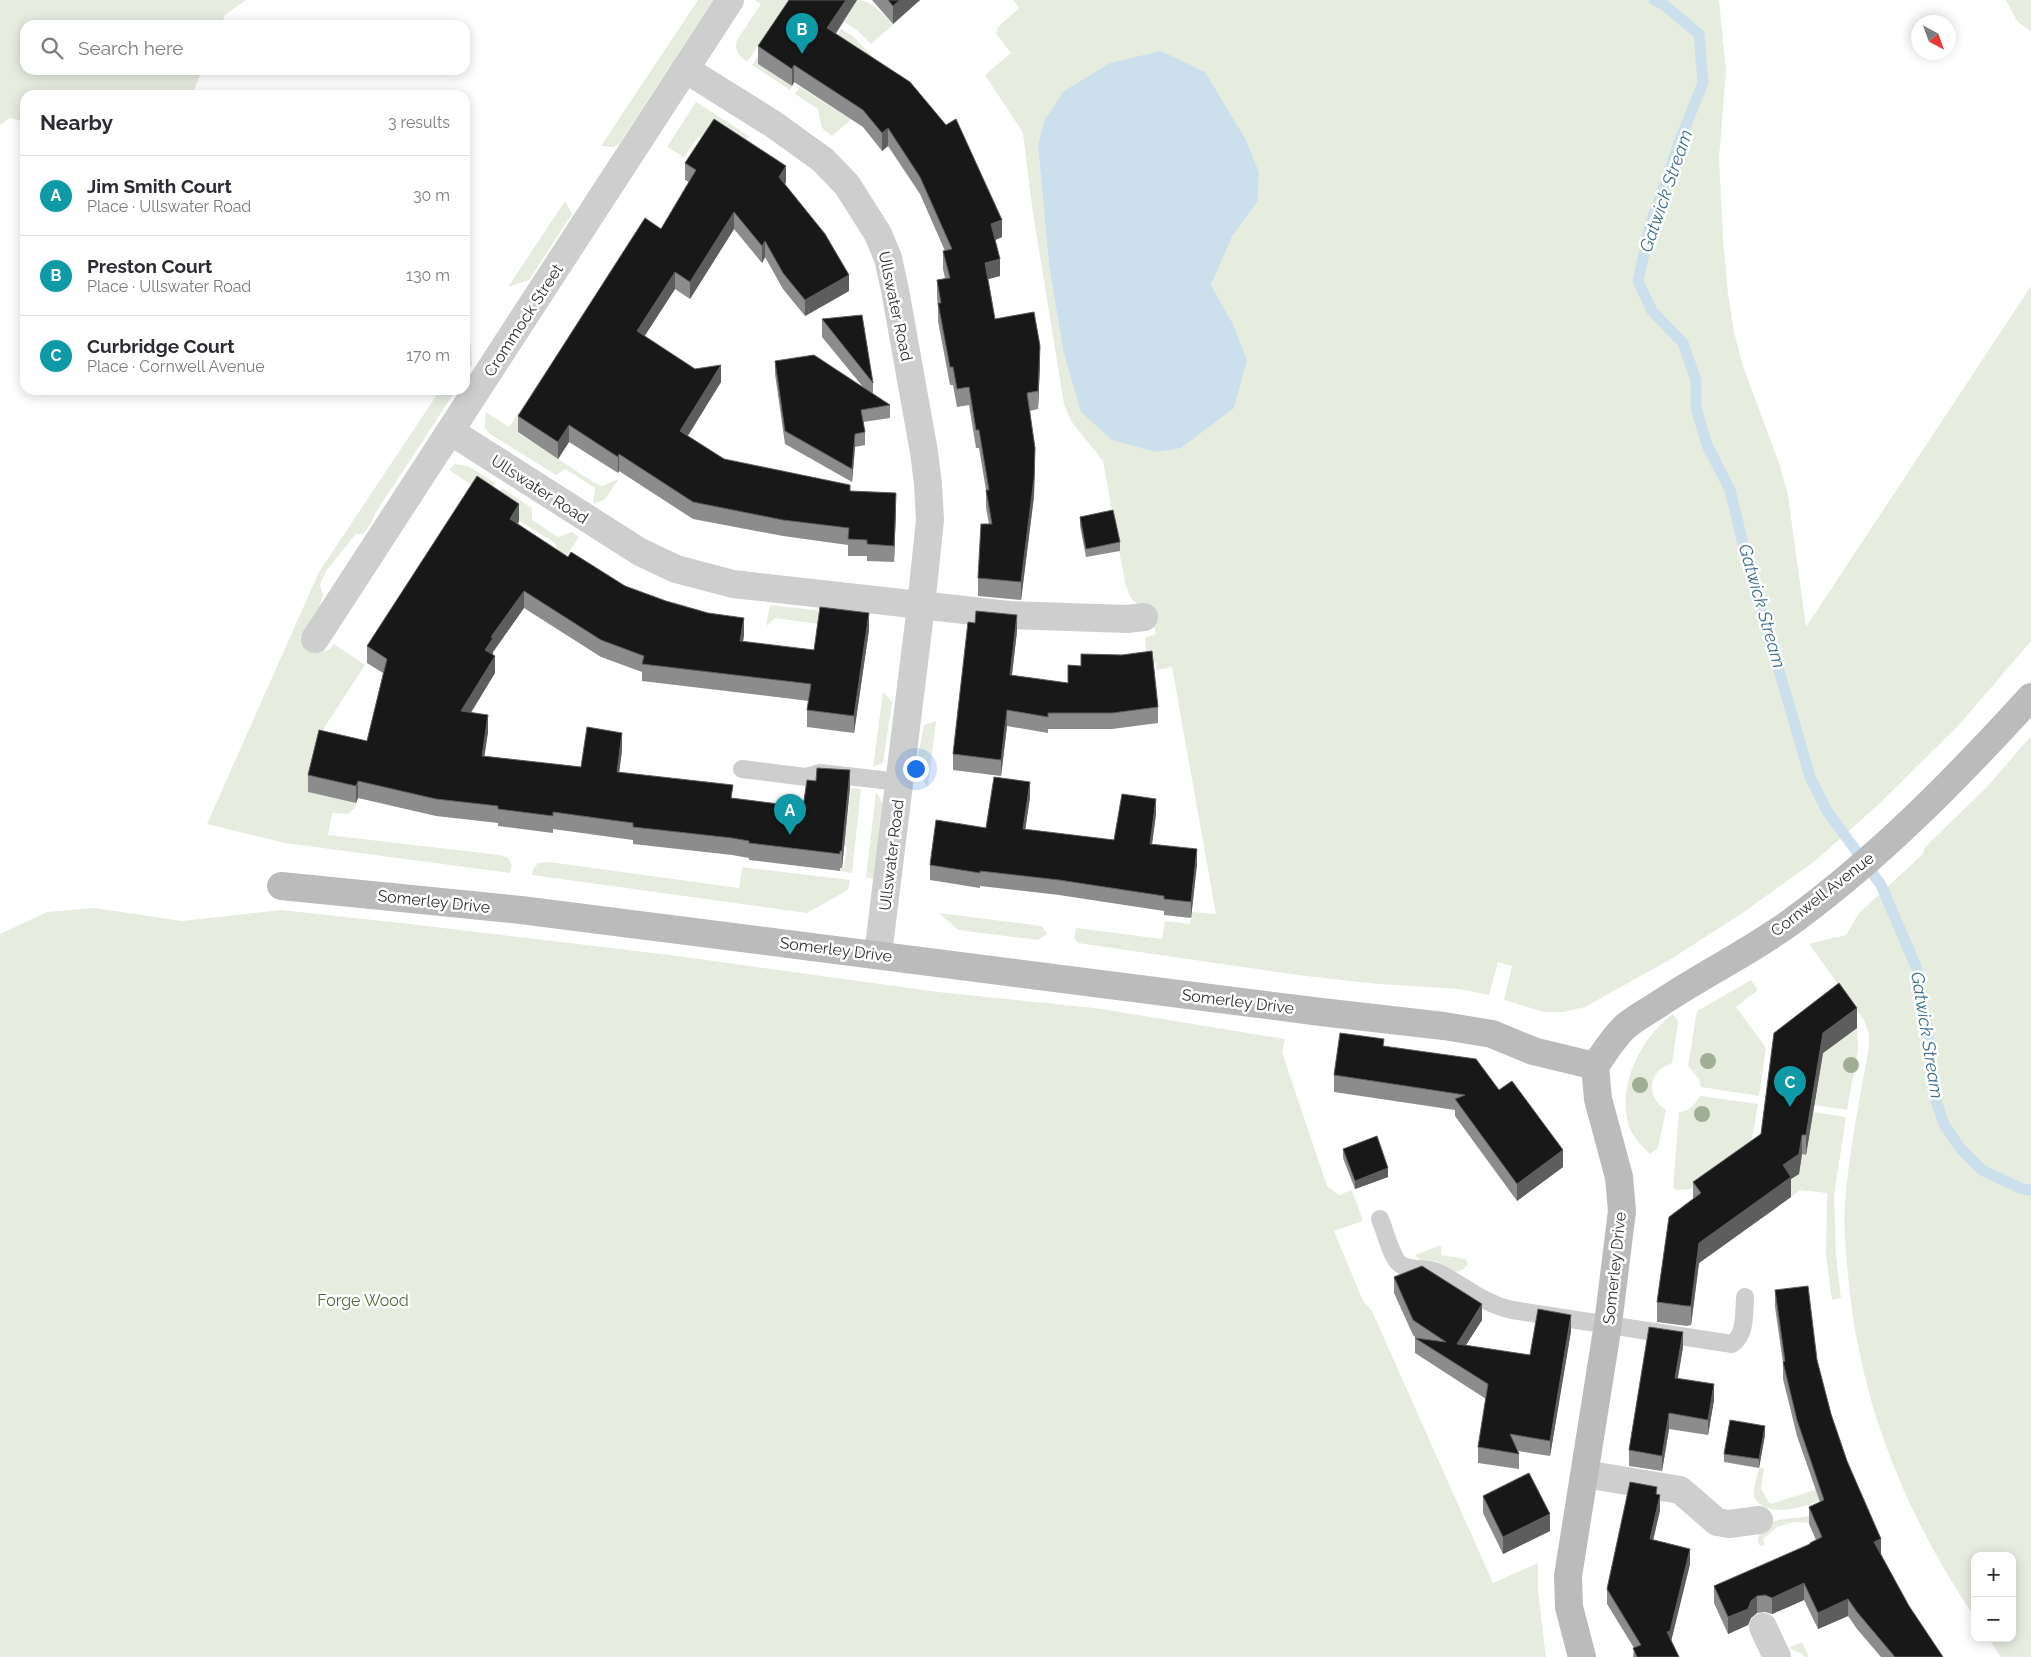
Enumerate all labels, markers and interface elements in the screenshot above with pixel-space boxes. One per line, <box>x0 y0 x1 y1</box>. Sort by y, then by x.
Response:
pin: B <box>786 13 818 54</box>
north arrow <box>1911 15 1956 60</box>
search box <box>20 20 470 75</box>
icon: search <box>38 34 66 62</box>
text: Search here <box>78 37 184 59</box>
text: Nearby <box>40 110 113 135</box>
text: 3 results <box>388 113 450 132</box>
water label: Gatwick Stream <box>1635 127 1696 255</box>
text: Jim Smith Court <box>87 175 232 197</box>
text: A <box>51 186 61 205</box>
text: 30 m <box>413 186 450 205</box>
text: Place · Ullswater Road <box>87 197 251 216</box>
street label: Ullswater Road <box>875 249 916 363</box>
text: Preston Court <box>87 255 212 277</box>
street label: Crommock Street <box>480 260 567 380</box>
text: B <box>51 266 61 285</box>
text: 130 m <box>406 266 450 285</box>
text: Place · Ullswater Road <box>87 277 251 296</box>
text: Curbridge Court <box>87 335 235 357</box>
text: C <box>51 346 61 365</box>
text: 170 m <box>406 346 450 365</box>
text: Place · Cornwell Avenue <box>87 357 265 376</box>
street label: Ullswater Road <box>488 451 592 528</box>
water label: Gatwick Stream <box>1735 541 1790 670</box>
your location <box>903 756 929 782</box>
pin: A <box>774 794 806 835</box>
street label: Ullswater Road <box>875 798 908 912</box>
street label: Cornwell Avenue <box>1767 848 1878 940</box>
street label: Somerley Drive <box>377 886 491 917</box>
street label: Somerley Drive <box>779 933 893 966</box>
water label: Gatwick Stream <box>1907 970 1948 1100</box>
street label: Somerley Drive <box>1181 985 1295 1018</box>
pin: C <box>1774 1066 1806 1107</box>
street label: Somerley Drive <box>1599 1211 1630 1325</box>
park label: Forge Wood <box>317 1291 409 1310</box>
map controls <box>1971 1552 2016 1642</box>
button: + <box>1971 1552 2016 1597</box>
button: − <box>1971 1597 2016 1642</box>

